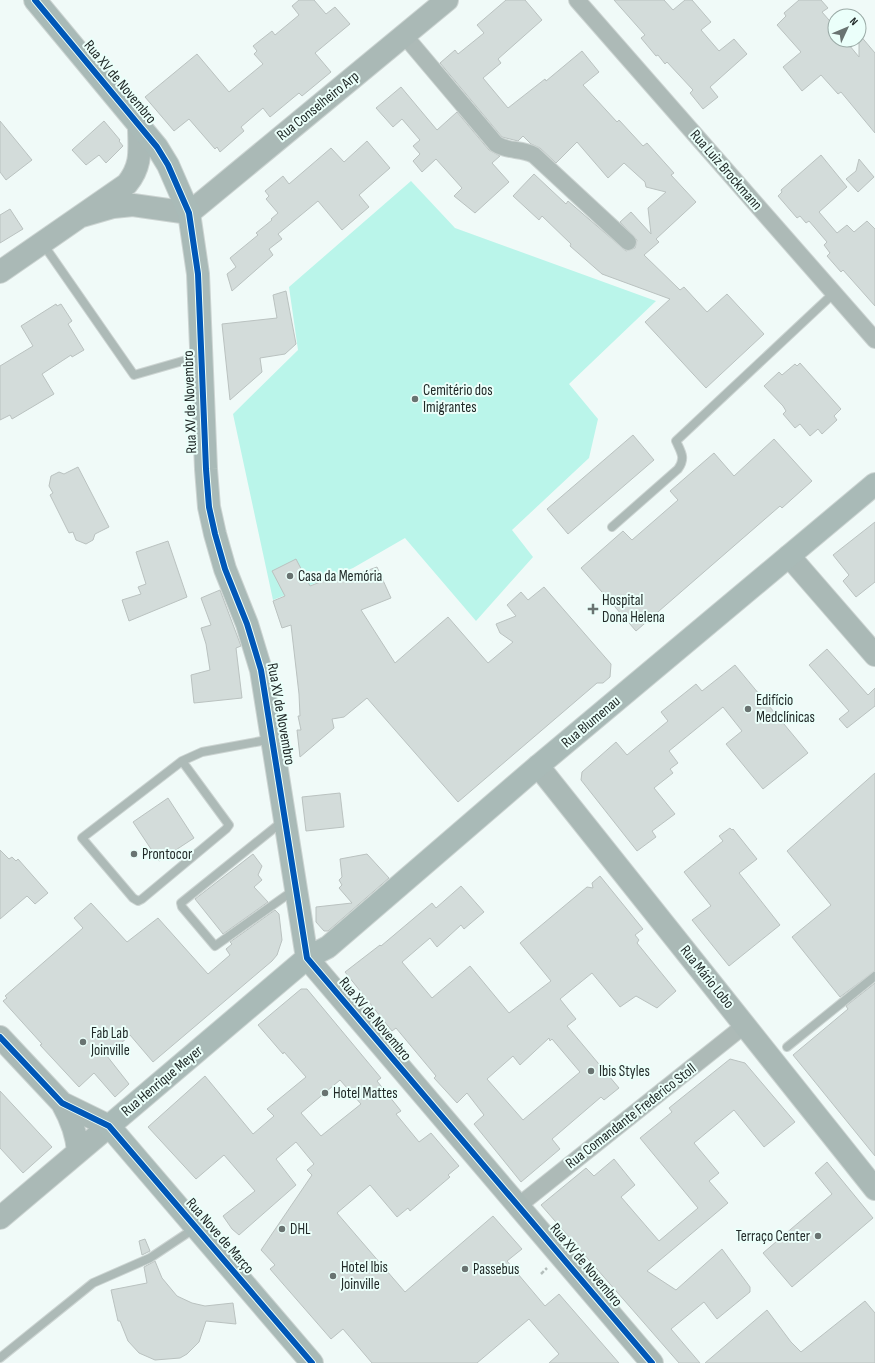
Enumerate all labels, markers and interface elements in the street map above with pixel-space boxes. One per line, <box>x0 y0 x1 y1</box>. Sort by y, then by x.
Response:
north arrow <box>827 8 867 48</box>
text: N <box>847 15 861 28</box>
street label: Rua XV de Novembro <box>80 36 160 128</box>
street label: Rua Conselheiro Arp <box>273 67 363 145</box>
street label: Rua Luiz Brockmann <box>686 126 766 214</box>
street label: Rua XV de Novembro <box>179 350 201 454</box>
place label: Cemitério dos Imigrantes <box>423 381 493 417</box>
marker: Cemitério dos Imigrantes <box>410 394 420 404</box>
place label: Casa da Memória <box>298 567 383 586</box>
marker: Casa da Memória <box>285 571 295 581</box>
place label: Hospital Dona Helena <box>602 591 665 627</box>
marker: Hospital Dona Helena <box>587 603 599 615</box>
street label: Rua XV de Novembro <box>263 662 299 766</box>
place label: Edifício Medclínicas <box>756 691 815 727</box>
street label: Rua Blumenau <box>558 692 624 752</box>
marker: Edifício Medclínicas <box>743 704 753 714</box>
place label: Prontocor <box>142 845 193 864</box>
marker: Prontocor <box>129 849 139 859</box>
street label: Rua Mário Lobo <box>676 942 738 1012</box>
street label: Rua XV de Novembro <box>335 973 415 1065</box>
place label: Fab Lab Joinville <box>90 1024 130 1060</box>
marker: Fab Lab Joinville <box>78 1037 88 1047</box>
street label: Rua Henrique Meyer <box>117 1041 207 1121</box>
street label: Rua Comandante Frederico Stoll <box>562 1059 700 1173</box>
place label: Ibis Styles <box>599 1062 650 1081</box>
marker: Ibis Styles <box>586 1066 596 1076</box>
place label: Hotel Mattes <box>333 1084 398 1103</box>
marker: Hotel Mattes <box>320 1088 330 1098</box>
street label: Rua Nove de Março <box>182 1194 258 1278</box>
street label: Rua XV de Novembro <box>546 1219 626 1311</box>
place label: DHL <box>290 1220 311 1239</box>
marker: DHL <box>277 1224 287 1234</box>
place label: Terraço Center <box>736 1227 811 1246</box>
marker: Terraço Center <box>813 1231 823 1241</box>
place label: Hotel Ibis Joinville <box>340 1258 388 1294</box>
place label: Passebus <box>473 1260 519 1279</box>
marker: Passebus <box>460 1264 470 1274</box>
marker: Hotel Ibis Joinville <box>328 1271 338 1281</box>

